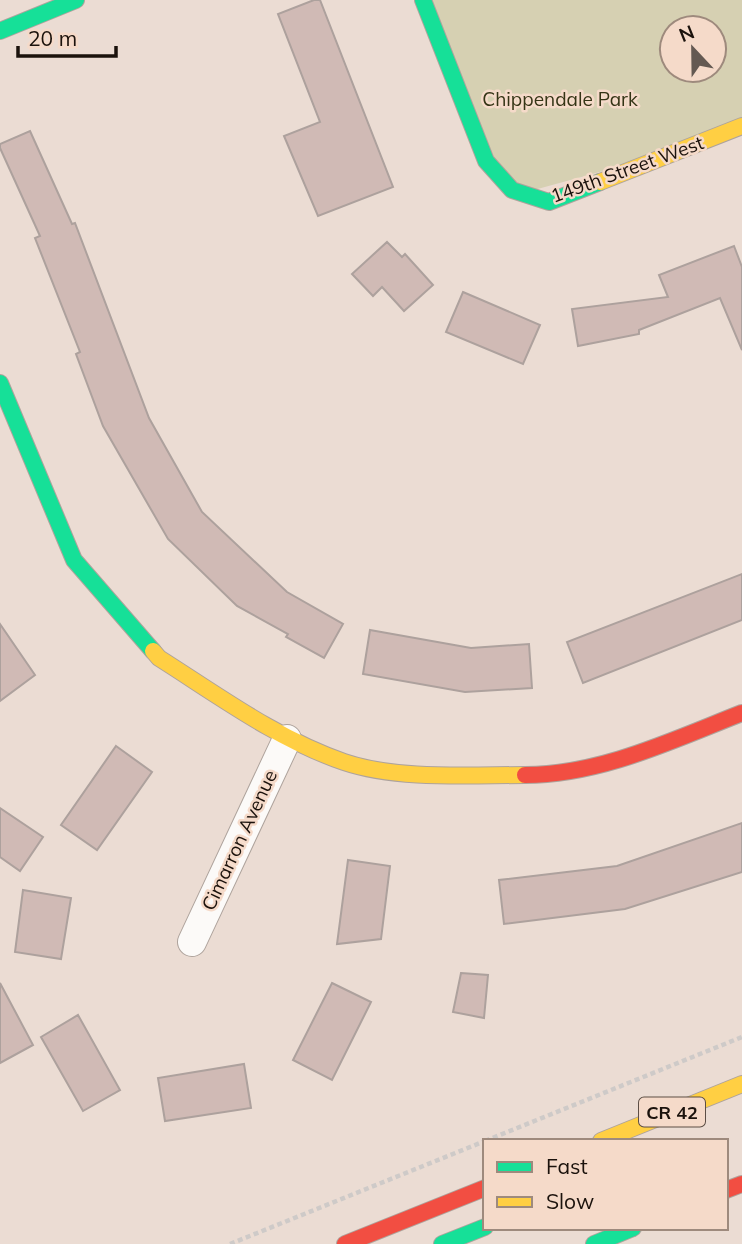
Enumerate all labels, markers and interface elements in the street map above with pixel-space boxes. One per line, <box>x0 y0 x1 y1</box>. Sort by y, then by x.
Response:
scale bar <box>18 14 116 58</box>
north arrow <box>658 14 728 84</box>
text: N <box>675 19 698 47</box>
text: 20 m <box>28 25 77 51</box>
park label: Chippendale Park <box>482 87 638 111</box>
street label: 149th Street West <box>547 130 707 208</box>
street label: Cimarron Avenue <box>196 766 282 914</box>
road number: CR 42 <box>639 1098 705 1126</box>
legend <box>483 1139 728 1230</box>
text: Fast <box>546 1153 588 1179</box>
text: Slow <box>546 1188 594 1214</box>

